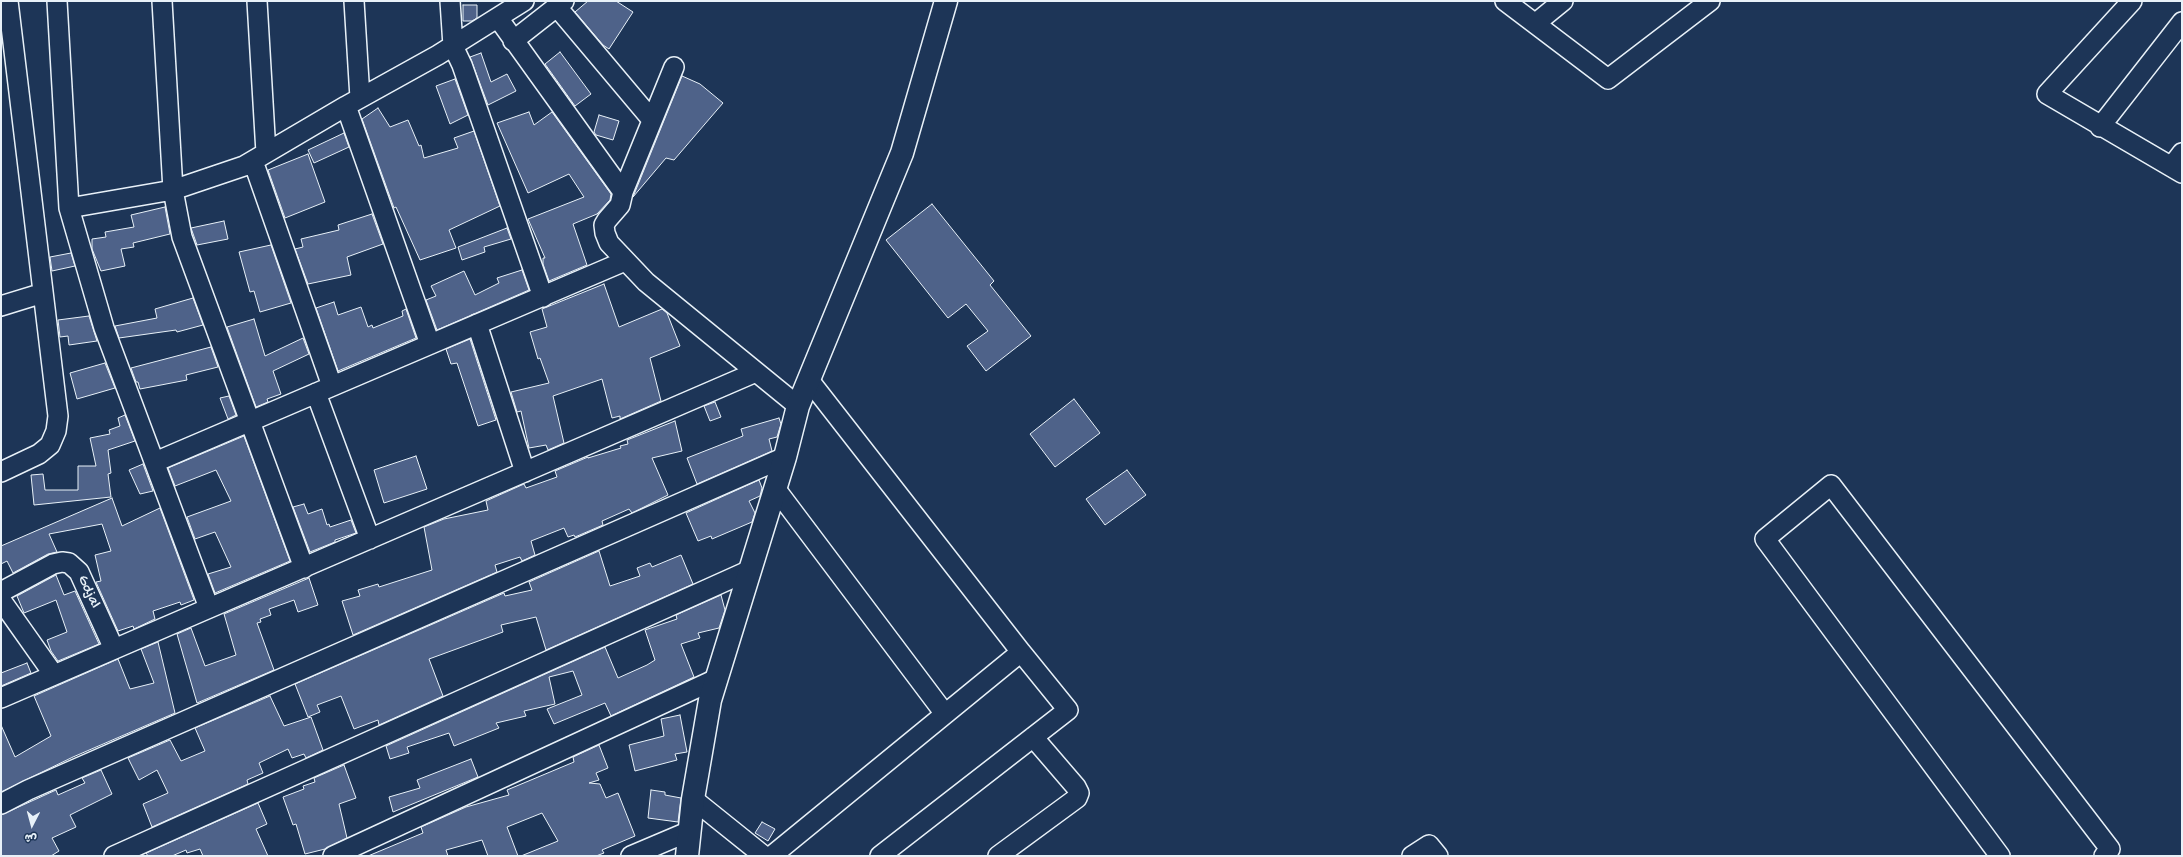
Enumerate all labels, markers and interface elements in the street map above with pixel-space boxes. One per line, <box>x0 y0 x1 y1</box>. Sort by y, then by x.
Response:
street label: Gdjal <box>73 573 103 611</box>
north arrow <box>12 805 52 845</box>
text: ش <box>24 830 37 844</box>

